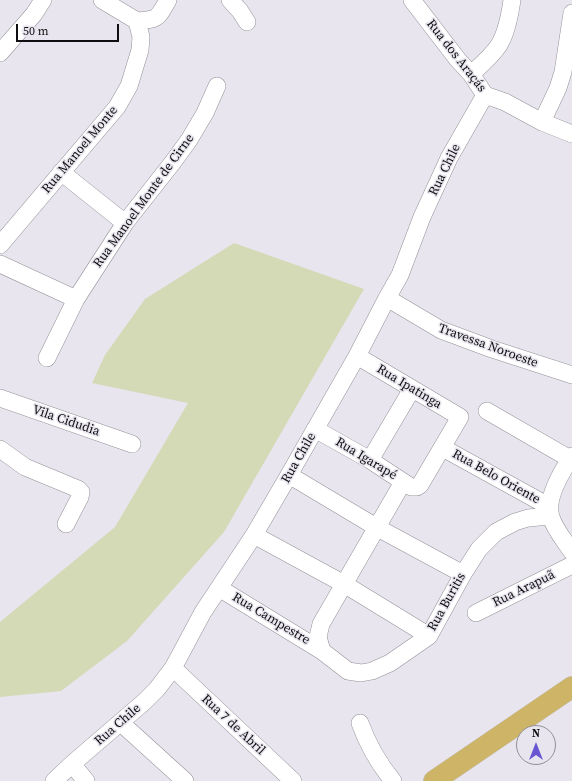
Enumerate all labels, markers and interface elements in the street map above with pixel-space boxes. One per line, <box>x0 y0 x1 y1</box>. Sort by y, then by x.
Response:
scale bar <box>18 16 121 42</box>
street label: Rua dos Araçás <box>423 17 489 95</box>
text: 50 m <box>23 23 49 39</box>
street label: Rua Manoel Monte <box>39 103 121 197</box>
street label: Rua Manoel Monte de Cirne <box>90 131 198 271</box>
street label: Rua Chile <box>426 141 464 199</box>
street label: Travessa Noroeste <box>436 321 540 371</box>
street label: Rua Ipatinga <box>374 361 444 413</box>
street label: Vila Cidudia <box>30 402 102 440</box>
street label: Rua Chile <box>278 430 320 486</box>
street label: Rua Igarapé <box>332 435 400 483</box>
street label: Rua Belo Oriente <box>449 446 543 508</box>
street label: Rua Arapuã <box>490 567 558 611</box>
street label: Rua Buritis <box>425 570 469 634</box>
street label: Rua Campestre <box>229 590 313 648</box>
street label: Rua 7 de Abril <box>198 692 268 758</box>
street label: Rua Chile <box>92 701 144 749</box>
north arrow <box>516 725 556 765</box>
text: N <box>532 726 540 741</box>

